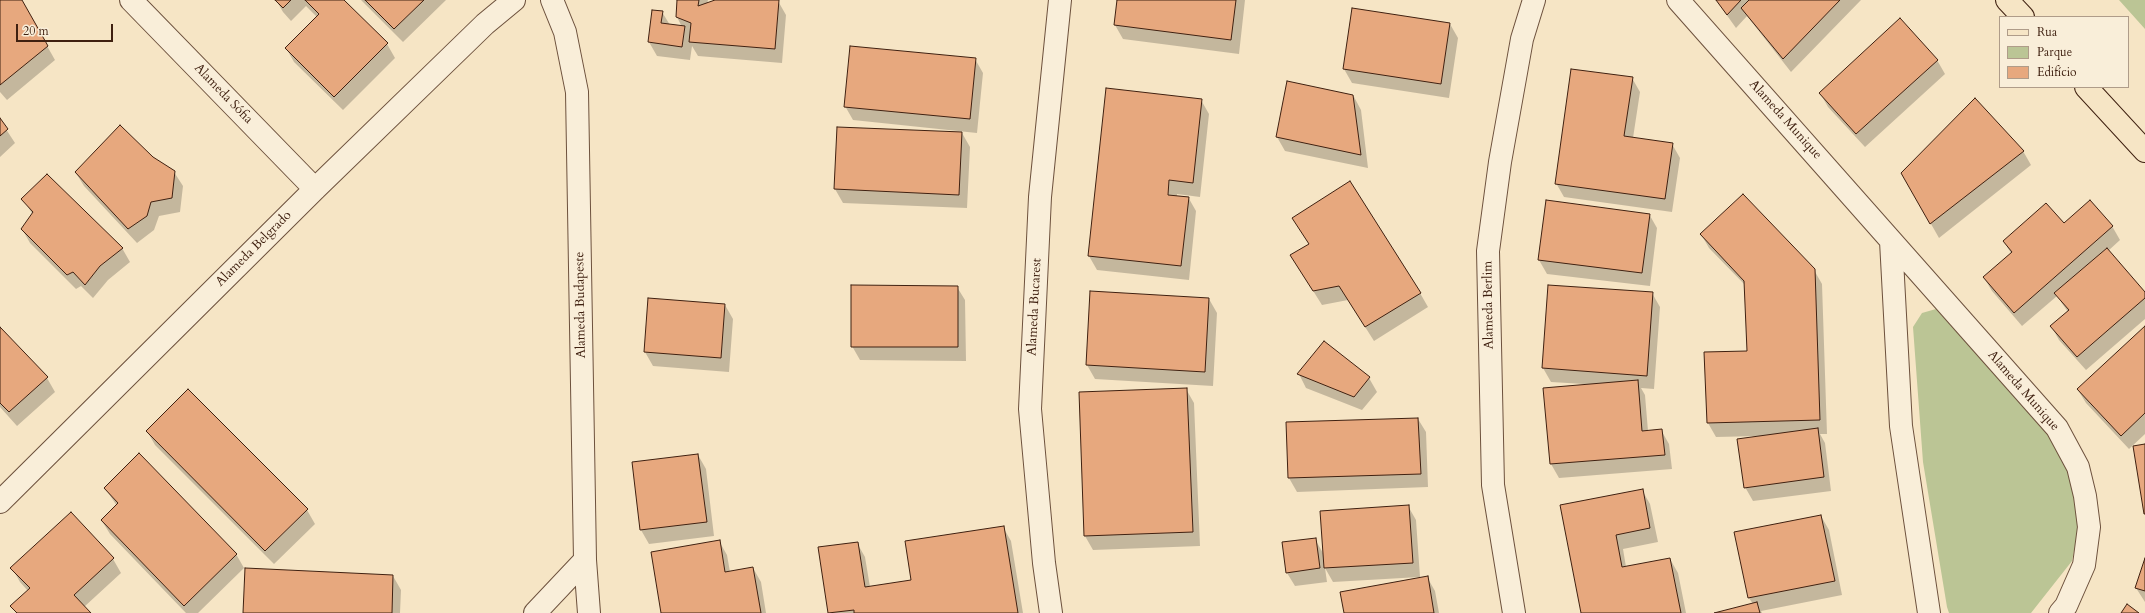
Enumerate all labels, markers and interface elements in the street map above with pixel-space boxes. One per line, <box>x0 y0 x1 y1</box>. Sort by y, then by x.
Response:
scale bar <box>18 16 115 42</box>
legend <box>1999 16 2129 88</box>
text: 20 m <box>23 23 49 39</box>
text: Rua <box>2037 24 2057 40</box>
text: Parque <box>2037 44 2072 60</box>
street label: Alameda Sófia <box>190 61 256 127</box>
text: Edifício <box>2037 64 2077 80</box>
street label: Alameda Munique <box>1745 77 1825 163</box>
street label: Alameda Belgrado <box>213 208 295 290</box>
street label: Alameda Budapeste <box>572 251 590 359</box>
street label: Alameda Bucarest <box>1025 258 1045 356</box>
street label: Alameda Berlim <box>1480 261 1498 349</box>
street label: Alameda Munique <box>1984 348 2062 434</box>

